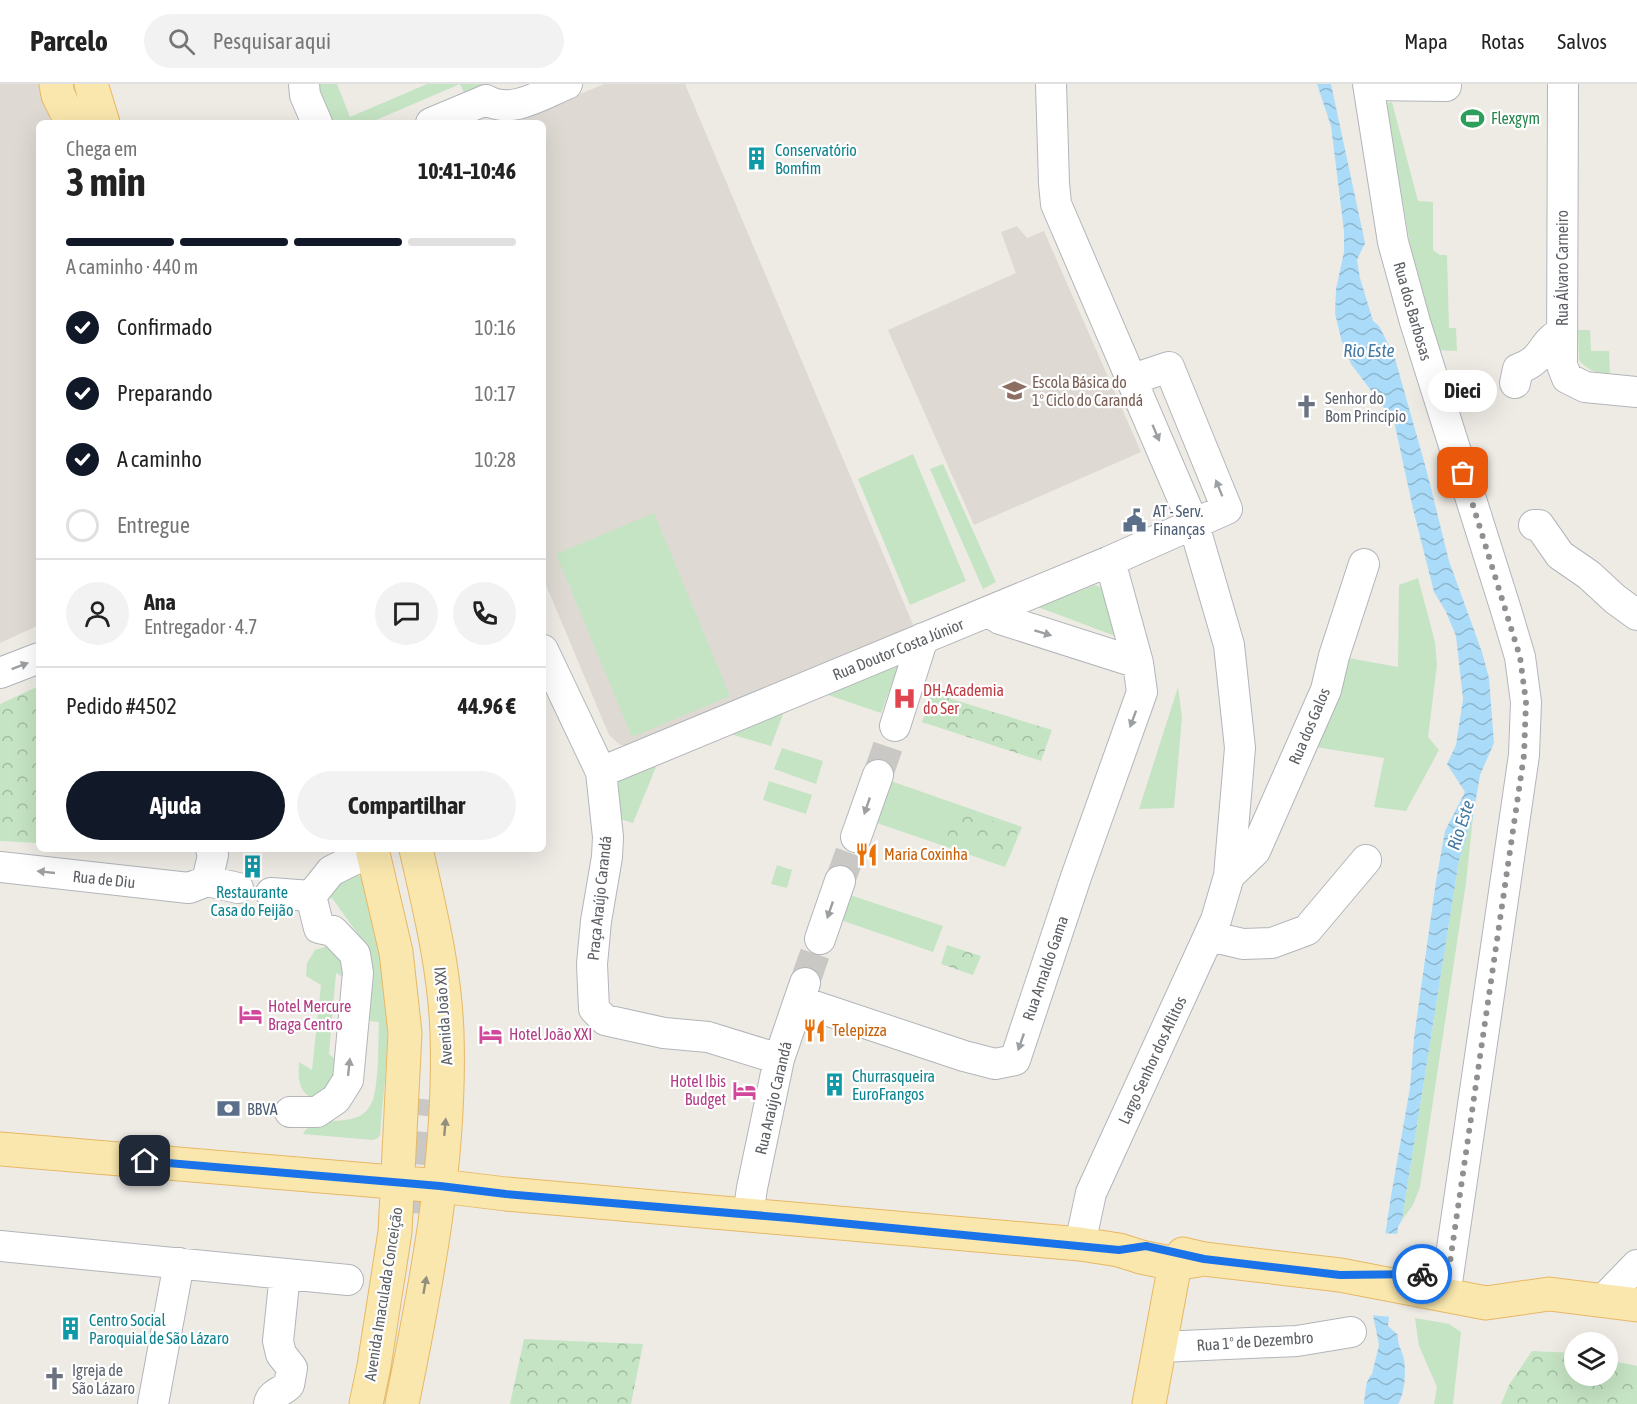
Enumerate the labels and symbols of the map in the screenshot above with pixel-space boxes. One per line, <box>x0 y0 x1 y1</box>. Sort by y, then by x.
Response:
sports icon: Flexgym <box>1460 105 1486 131</box>
place label: Flexgym <box>1491 109 1540 128</box>
place label: Conservatório Bomfim <box>775 141 857 177</box>
building icon: Conservatório Bomfim <box>744 146 770 172</box>
street label: Rua Álvaro Carneiro <box>1553 210 1571 326</box>
street label: Rua dos Barbosas <box>1390 260 1436 363</box>
water label: Rio Este <box>1343 340 1395 361</box>
callout: Dieci <box>1428 371 1498 413</box>
place label: Escola Básica do 1º Ciclo do Carandá <box>1032 373 1143 409</box>
school or university icon: Escola Básica do 1º Ciclo do Carandá <box>1001 378 1027 404</box>
place label: Senhor do Bom Princípio <box>1325 389 1406 426</box>
church icon: Senhor do Bom Princípio <box>1294 394 1320 420</box>
one-way arrow <box>1151 424 1161 442</box>
pin <box>1437 447 1488 498</box>
one-way arrow <box>1214 479 1224 497</box>
place label: AT - Serv. Finanças <box>1153 502 1205 539</box>
public building icon: AT - Serv. Finanças <box>1122 507 1148 533</box>
street label: Rua Doutor Costa Júnior <box>830 614 966 683</box>
one-way arrow <box>1034 629 1052 638</box>
one-way arrow <box>11 660 29 670</box>
place label: DH-Academia do Ser <box>923 681 1004 717</box>
street label: Rua dos Galos <box>1285 685 1333 767</box>
hospital icon: DH-Academia do Ser <box>892 686 918 712</box>
one-way arrow <box>1127 710 1137 728</box>
one-way arrow <box>862 797 872 815</box>
water label: Rio Este <box>1443 797 1478 852</box>
street label: Praça Araújo Carandá <box>584 835 615 961</box>
restaurant icon: Maria Coxinha <box>853 841 879 867</box>
place label: Maria Coxinha <box>884 845 968 863</box>
building icon: Restaurante Casa do Feijão <box>239 854 265 880</box>
street label: Rua de Diu <box>72 867 136 891</box>
one-way arrow <box>36 868 55 877</box>
place label: Restaurante Casa do Feijão <box>211 883 293 920</box>
one-way arrow <box>825 901 835 919</box>
street label: Rua Arnaldo Gama <box>1019 913 1071 1023</box>
street label: Avenida João XXI <box>431 966 455 1066</box>
street label: Largo Senhor dos Aflitos <box>1115 993 1191 1127</box>
place label: Hotel Mercure Braga Centro <box>268 997 351 1034</box>
hotel icon: Hotel Mercure Braga Centro <box>237 1002 263 1028</box>
restaurant icon: Telepizza <box>801 1017 827 1043</box>
hotel icon: Hotel João XXI <box>478 1021 504 1047</box>
place label: Telepizza <box>832 1021 887 1040</box>
place label: Hotel João XXI <box>509 1025 592 1043</box>
one-way arrow <box>1015 1033 1025 1051</box>
street label: Rua Araújo Carandá <box>751 1040 796 1156</box>
one-way arrow <box>344 1058 354 1077</box>
place label: Churrasqueira EuroFrangos <box>852 1067 935 1104</box>
place label: Hotel Ibis Budget <box>670 1072 726 1109</box>
building icon: Churrasqueira EuroFrangos <box>821 1072 847 1098</box>
hotel icon: Hotel Ibis Budget <box>731 1077 757 1103</box>
bank icon: BBVA <box>216 1096 242 1122</box>
place label: BBVA <box>247 1100 278 1118</box>
one-way arrow <box>440 1118 450 1137</box>
pin <box>119 1135 170 1186</box>
street label: Avenida Imaculada Conceição <box>360 1206 407 1382</box>
courier <box>1392 1244 1452 1304</box>
one-way arrow <box>421 1276 430 1295</box>
place label: Centro Social Paroquial de São Lázaro <box>89 1311 229 1348</box>
building icon: Centro Social Paroquial de São Lázaro <box>58 1316 84 1342</box>
street label: Rua 1º de Dezembro <box>1196 1328 1314 1354</box>
place label: Igreja de São Lázaro <box>72 1361 135 1397</box>
church icon: Igreja de São Lázaro <box>41 1366 67 1392</box>

